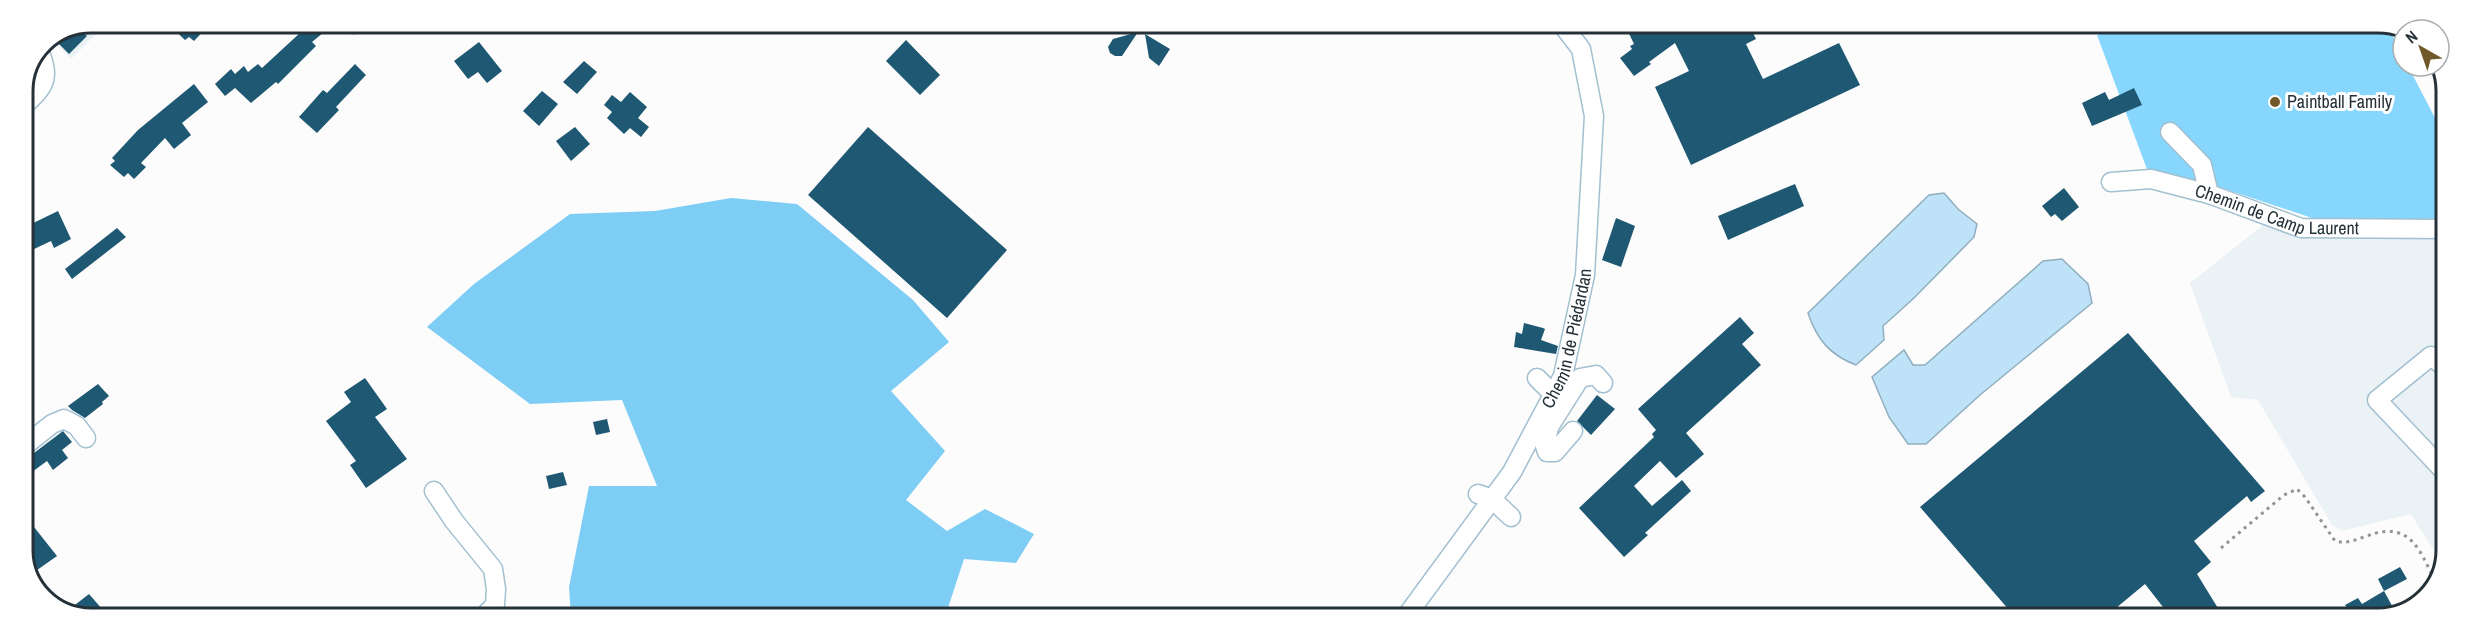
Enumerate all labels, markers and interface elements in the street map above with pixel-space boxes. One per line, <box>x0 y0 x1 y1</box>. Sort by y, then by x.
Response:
north arrow <box>2391 18 2451 78</box>
text: N <box>2401 25 2422 48</box>
place label: Paintball Family <box>2287 89 2393 114</box>
marker: Paintball Family <box>2268 95 2282 109</box>
street label: Chemin de Camp Laurent <box>2192 178 2359 241</box>
street label: Chemin de Piédardan <box>1535 268 1597 413</box>

